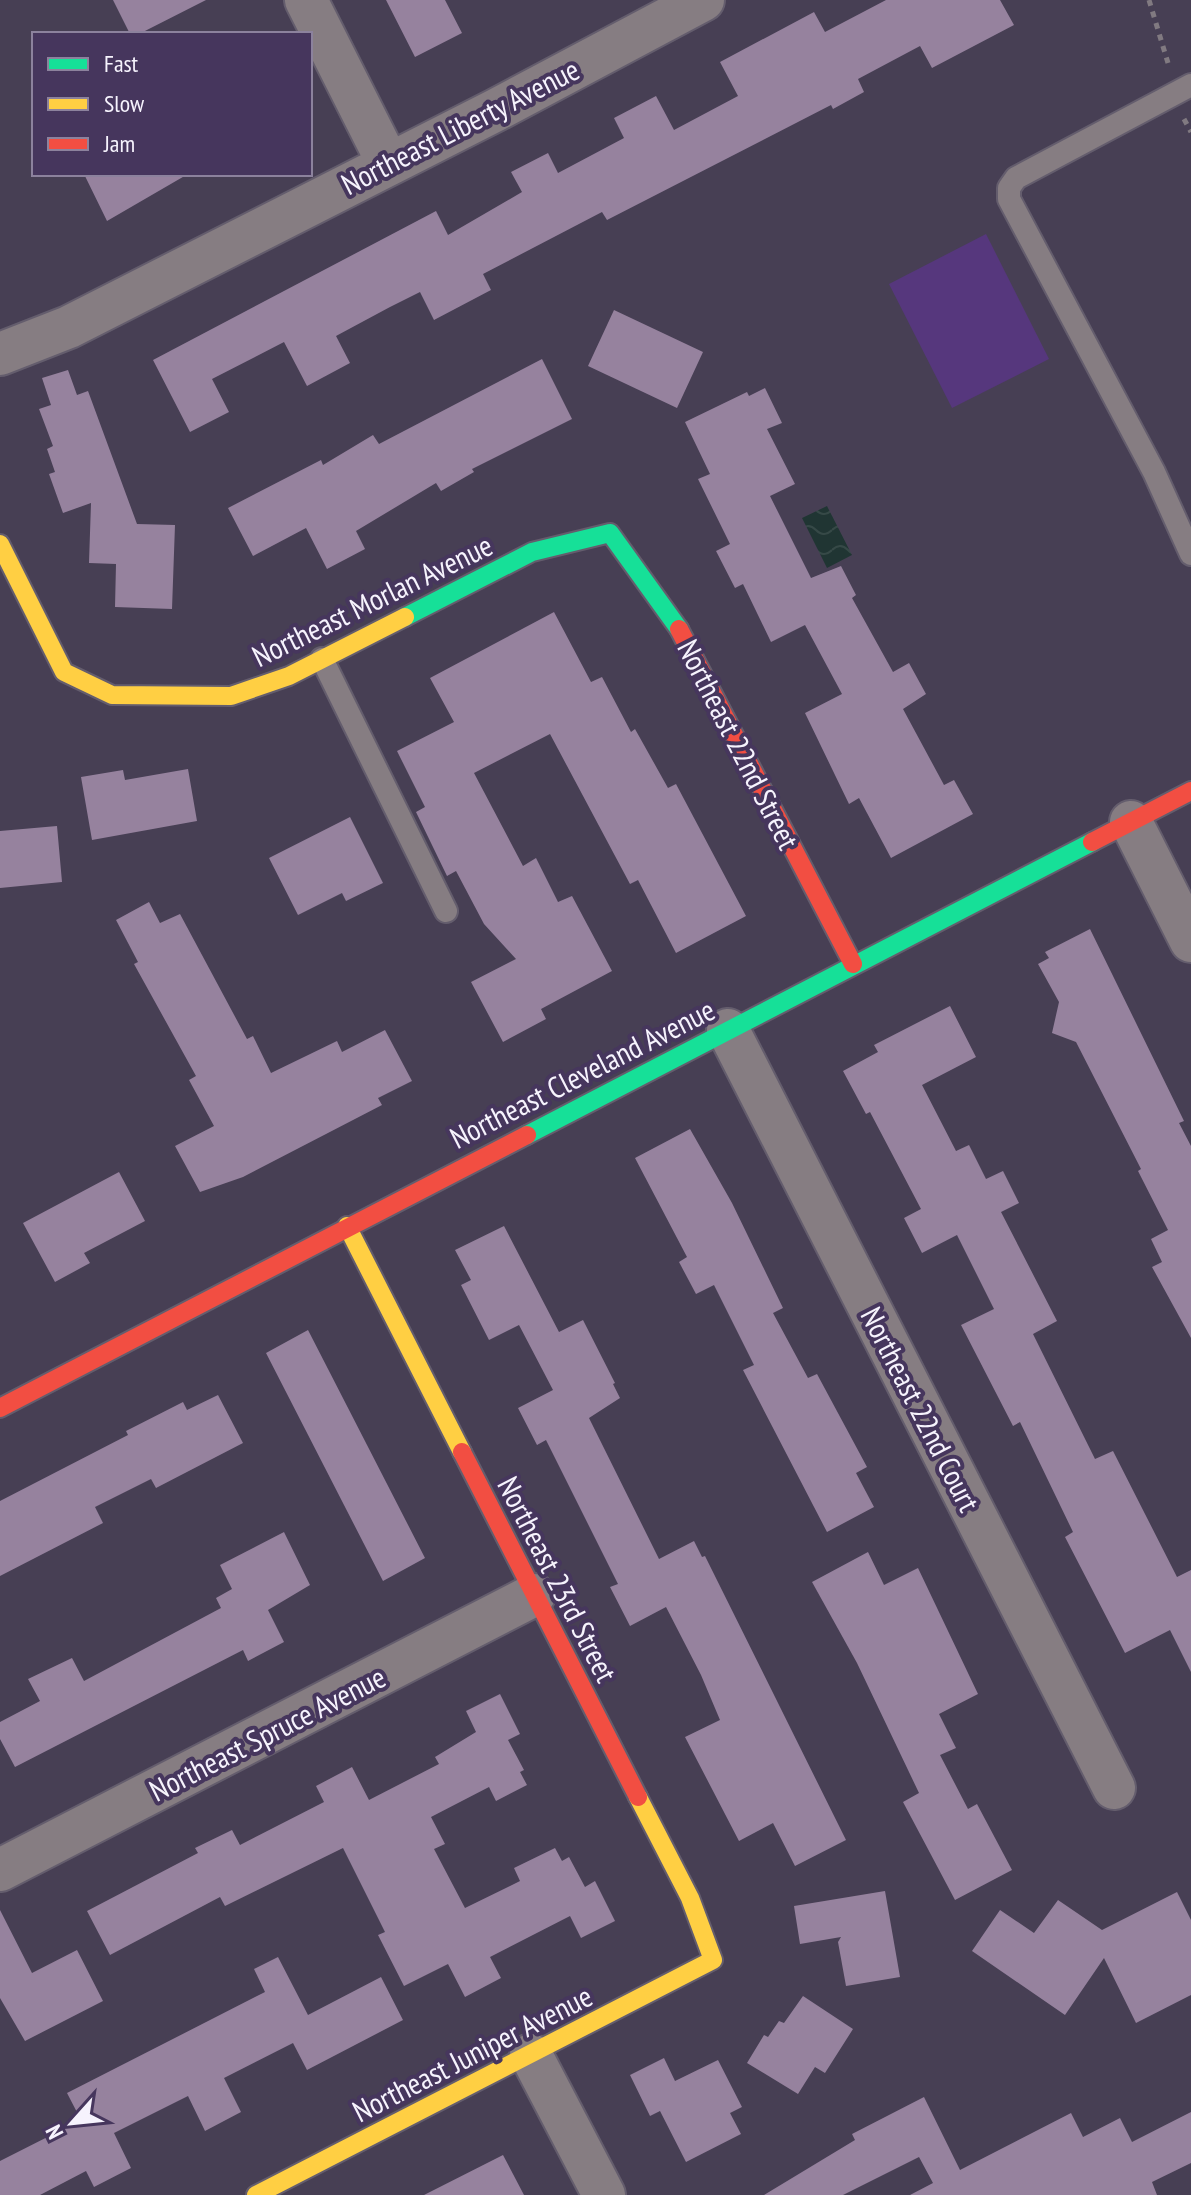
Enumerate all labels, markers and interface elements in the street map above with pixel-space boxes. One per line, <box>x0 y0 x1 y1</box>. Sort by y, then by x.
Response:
legend <box>32 32 312 176</box>
text: Fast <box>104 48 139 79</box>
street label: Northeast Liberty Avenue <box>334 49 586 203</box>
text: Slow <box>104 88 145 119</box>
text: Jam <box>103 128 135 159</box>
street label: Northeast Morlan Avenue <box>245 525 499 675</box>
street label: Northeast 22nd Street <box>669 633 809 856</box>
street label: Northeast Cleveland Avenue <box>443 989 721 1157</box>
street label: Northeast 22nd Court <box>853 1300 990 1518</box>
street label: Northeast 23rd Street <box>489 1470 627 1689</box>
street label: Northeast Spruce Avenue <box>142 1657 392 1809</box>
street label: Northeast Juniper Avenue <box>346 1976 598 2130</box>
north arrow <box>32 2083 112 2163</box>
text: N <box>39 2120 69 2144</box>

